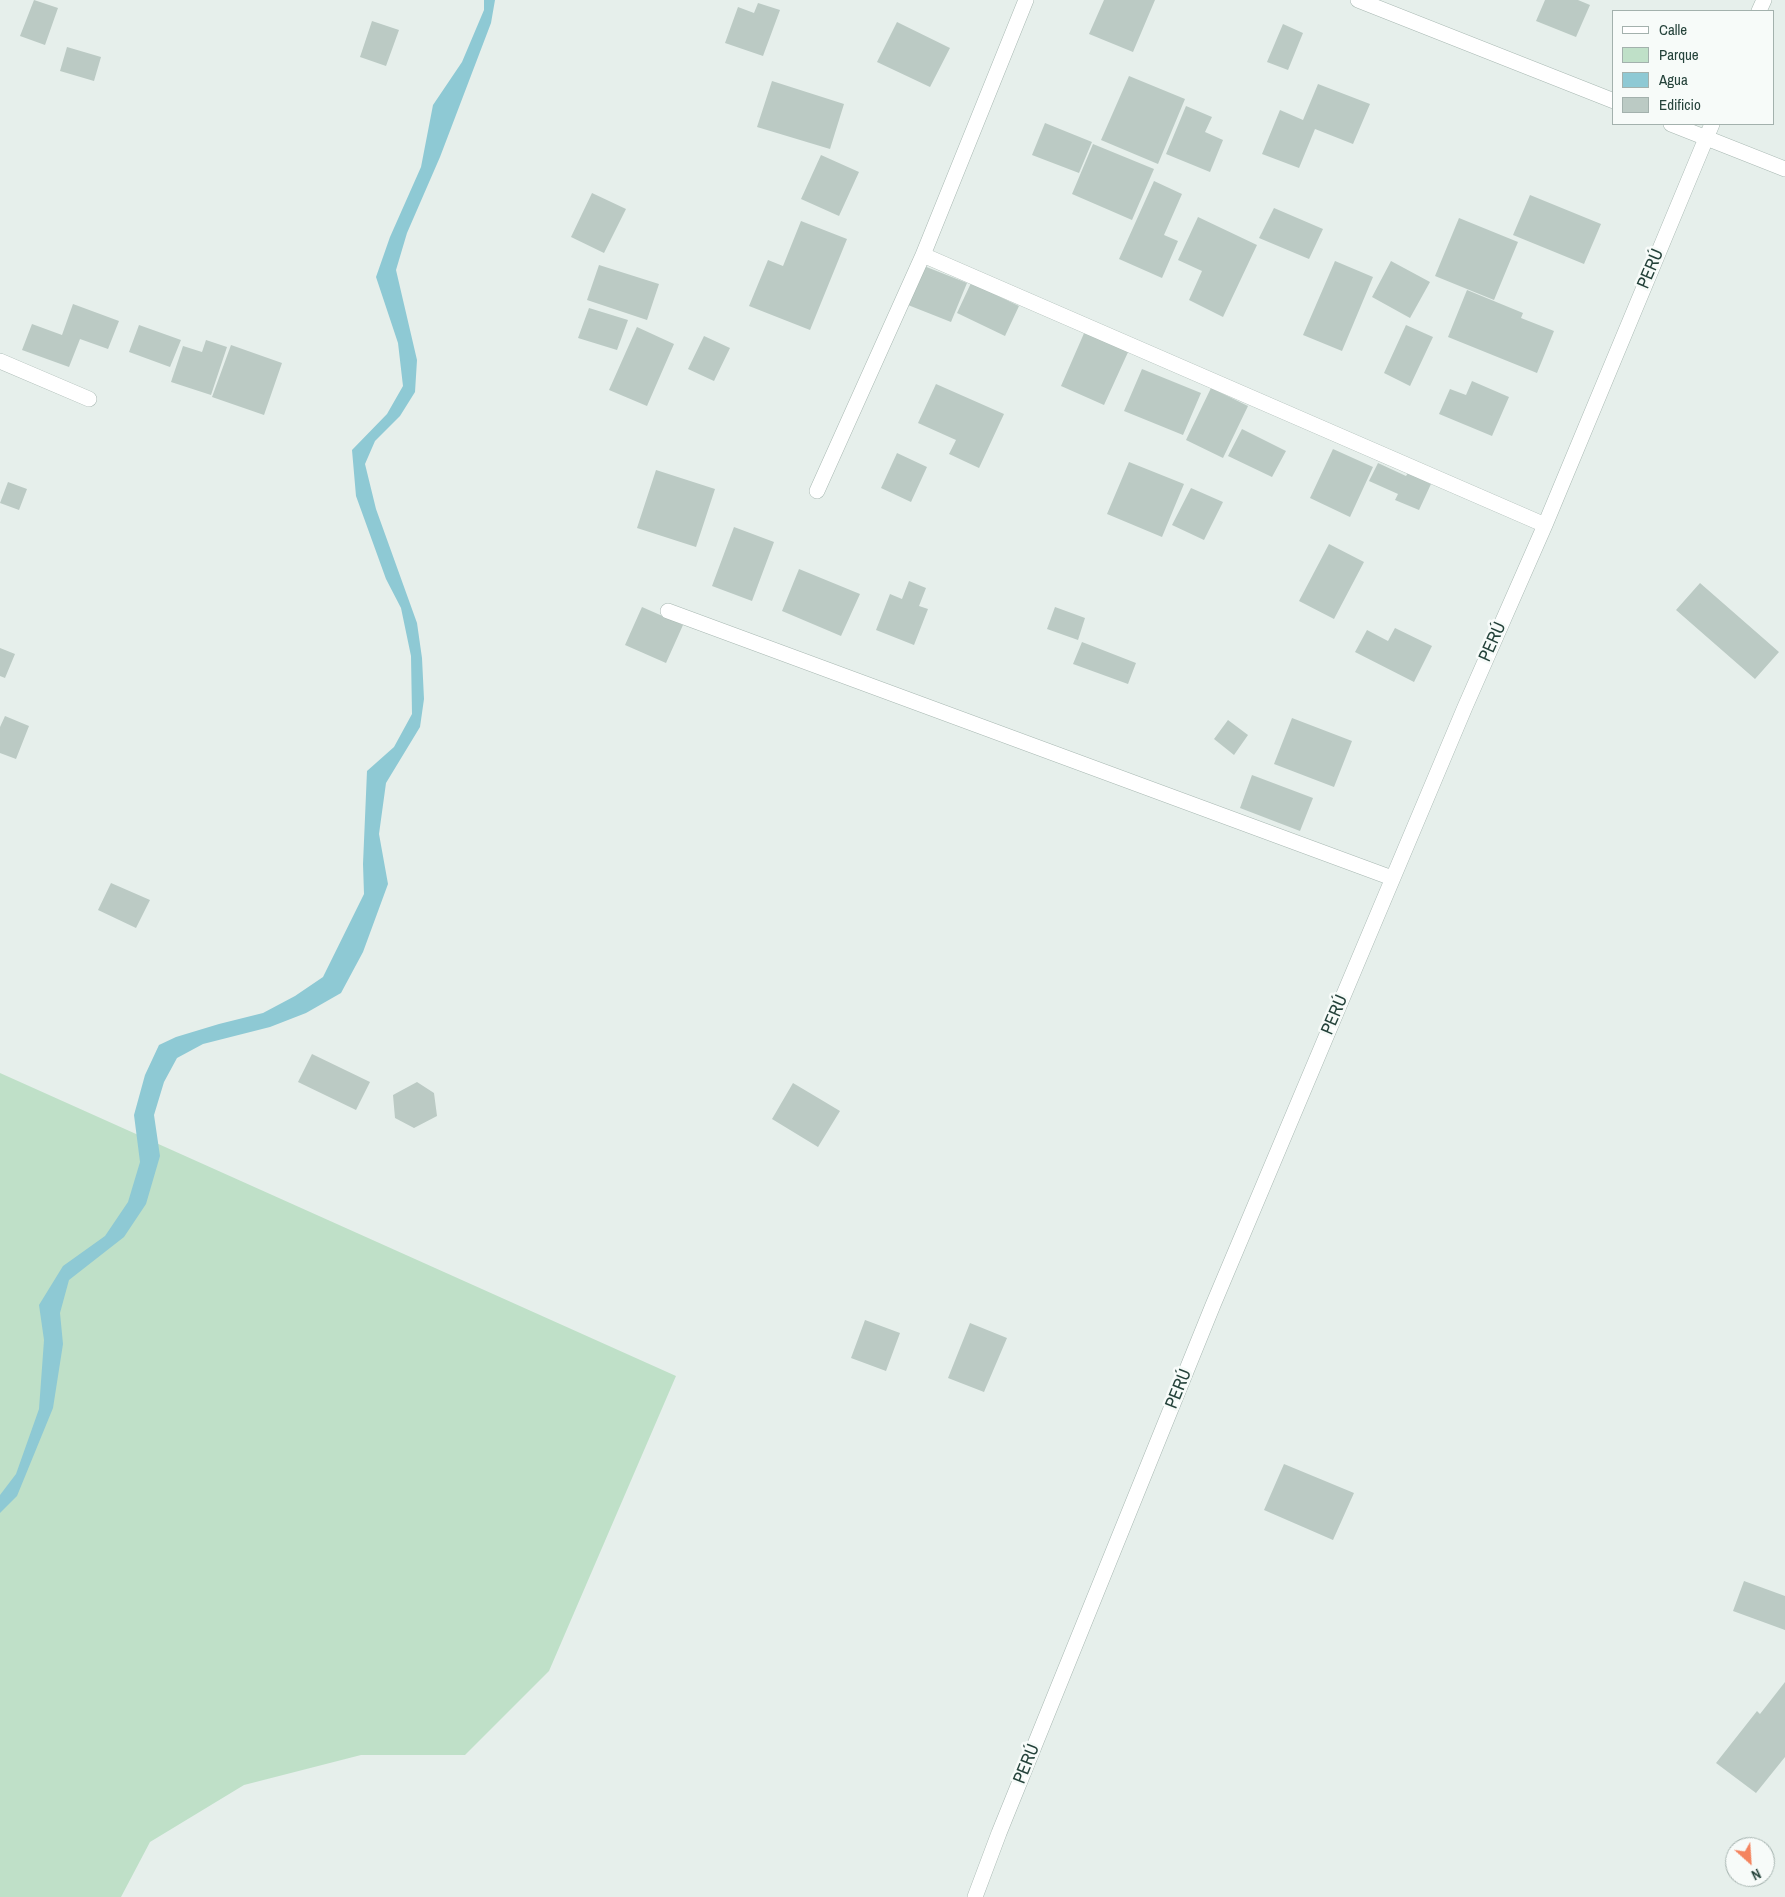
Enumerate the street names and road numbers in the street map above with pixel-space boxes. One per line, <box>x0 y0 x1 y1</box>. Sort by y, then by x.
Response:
street label: PERÚ <box>1633 246 1669 292</box>
street label: PERÚ <box>1475 619 1511 665</box>
street label: PERÚ <box>1317 992 1353 1038</box>
street label: PERÚ <box>1161 1366 1197 1412</box>
street label: PERÚ <box>1009 1741 1045 1787</box>

